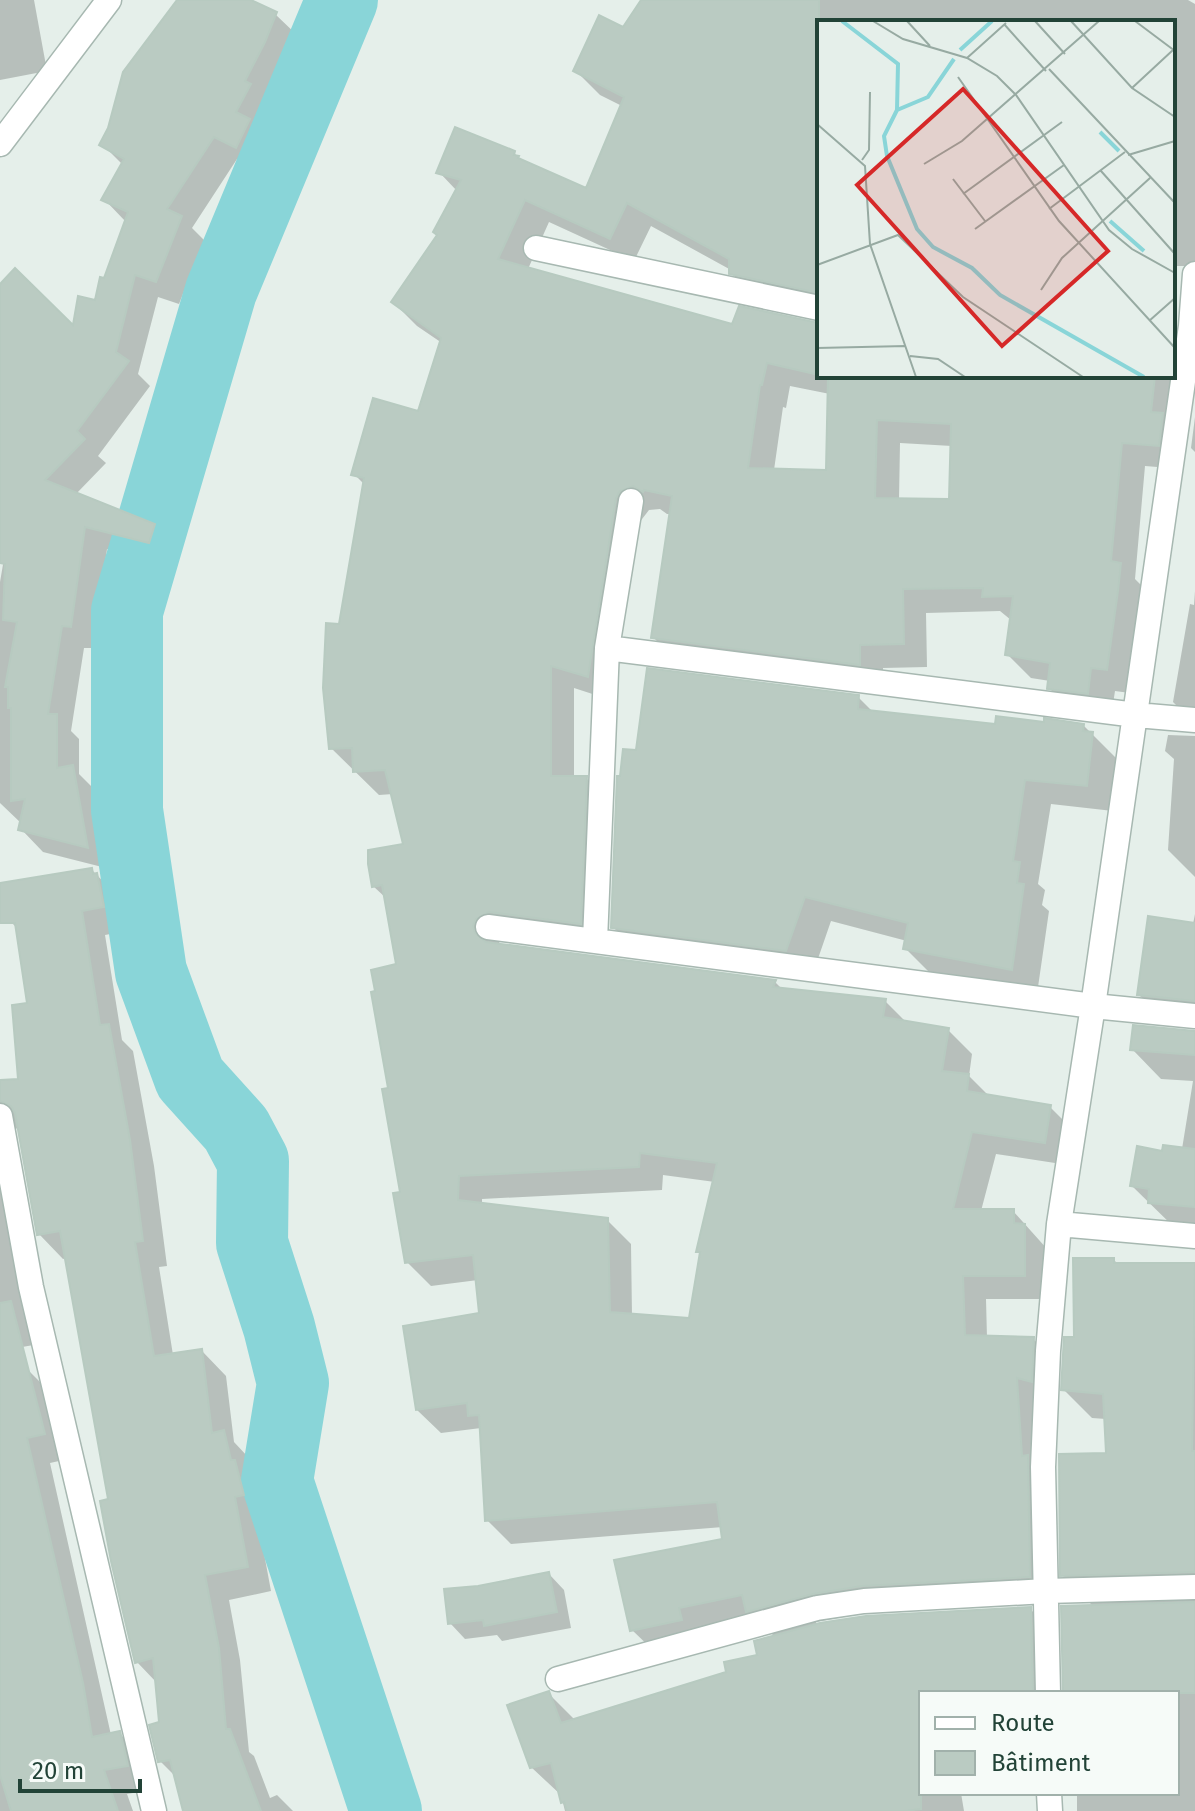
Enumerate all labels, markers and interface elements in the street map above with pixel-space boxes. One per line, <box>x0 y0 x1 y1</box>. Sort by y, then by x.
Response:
inset map <box>817 20 1175 378</box>
legend <box>919 1691 1179 1795</box>
text: Route <box>991 1709 1055 1737</box>
scale bar <box>20 1743 140 1793</box>
text: Bâtiment <box>991 1749 1091 1777</box>
text: 20 m <box>32 1757 84 1785</box>

